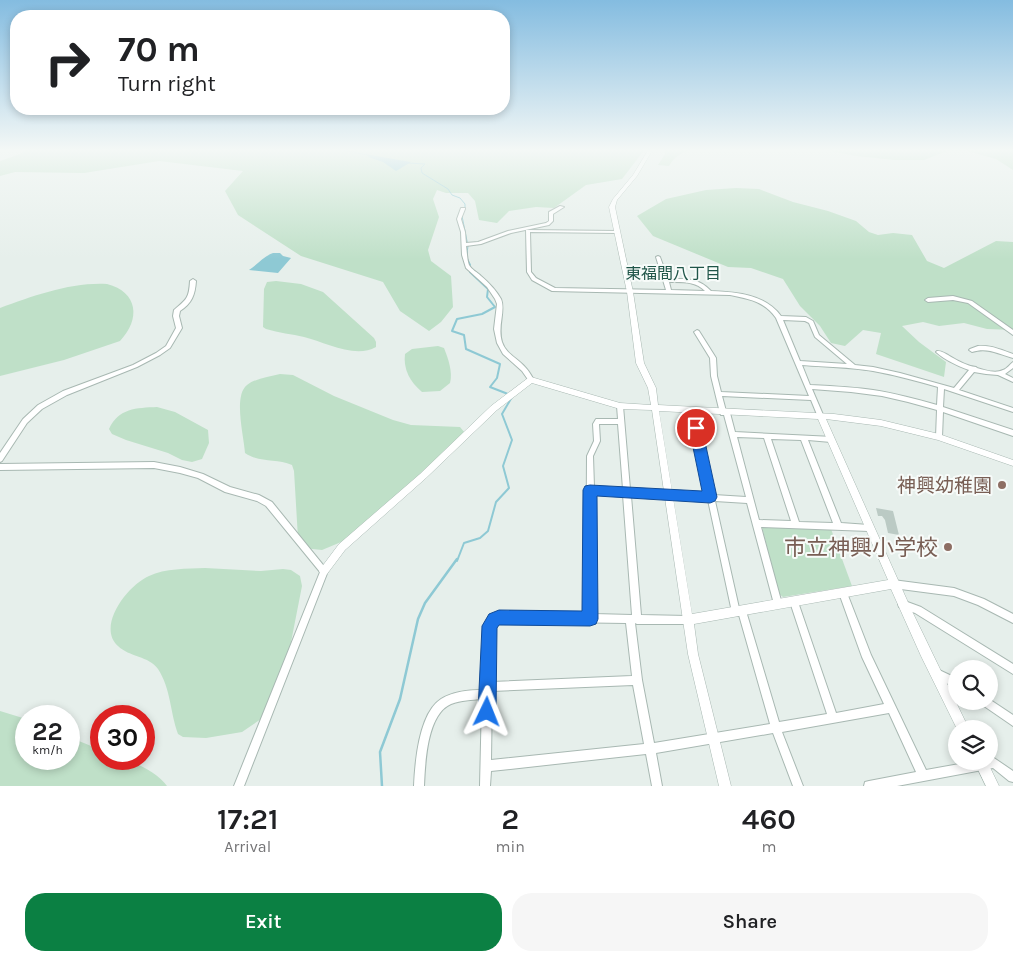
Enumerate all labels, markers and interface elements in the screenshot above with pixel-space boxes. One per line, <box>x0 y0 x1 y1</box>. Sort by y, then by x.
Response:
text: 70 m <box>118 29 200 70</box>
icon: right <box>35 30 100 95</box>
text: Turn right <box>118 71 216 97</box>
district label: 東福間八丁目 <box>625 264 721 283</box>
pin <box>675 407 717 449</box>
icon: arrive <box>682 414 710 442</box>
place label: 神興幼稚園 <box>897 475 992 497</box>
marker: 神興幼稚園 <box>996 479 1008 491</box>
place label: 市立神興小学校 <box>784 535 938 561</box>
marker: 市立神興小学校 <box>942 541 954 553</box>
map controls <box>948 660 998 770</box>
button: search <box>948 660 998 710</box>
position arrow <box>460 685 512 737</box>
speed limit sign: 30 <box>90 705 155 770</box>
text: 22 <box>32 717 63 746</box>
button: layers <box>948 720 998 770</box>
text: km/h <box>32 743 63 757</box>
text: 17:21 <box>217 801 278 837</box>
text: 2 <box>501 801 519 837</box>
text: 460 <box>742 801 796 837</box>
text: Arrival <box>224 837 271 856</box>
text: min <box>495 837 525 856</box>
text: m <box>761 837 776 856</box>
button: Exit <box>25 893 502 951</box>
button: Share <box>512 893 988 951</box>

